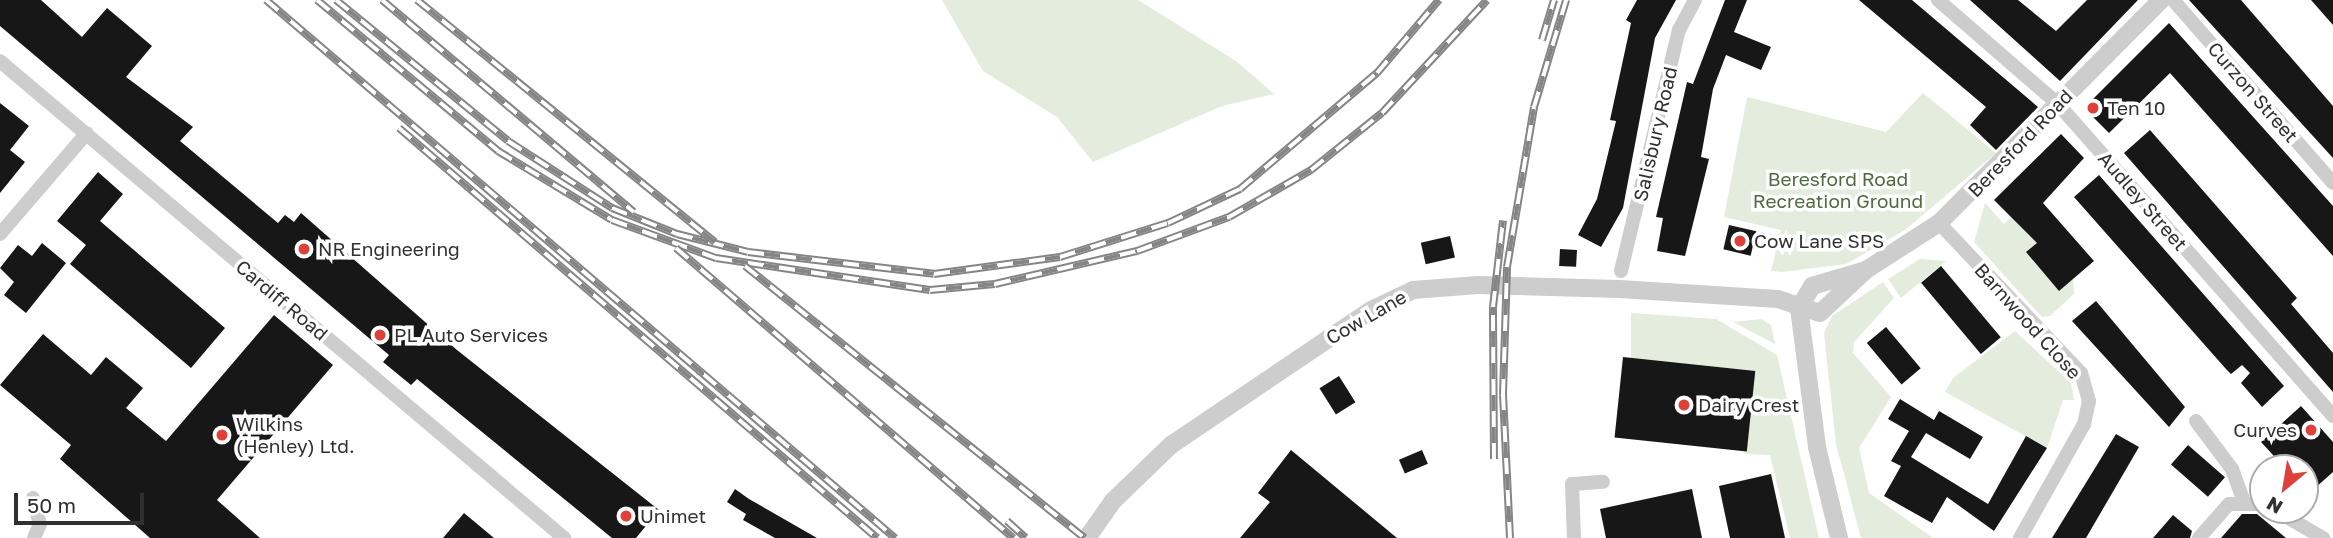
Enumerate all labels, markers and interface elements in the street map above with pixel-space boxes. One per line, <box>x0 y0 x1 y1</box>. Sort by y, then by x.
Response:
street label: Curzon Street <box>2203 37 2303 147</box>
street label: Salisbury Road <box>1628 65 1682 203</box>
street label: Beresford Road <box>1963 85 2077 201</box>
place label: Ten 10 <box>2107 97 2166 119</box>
marker: Ten 10 <box>2085 100 2101 116</box>
street label: Audley Street <box>2094 147 2192 255</box>
park label: Beresford Road Recreation Ground <box>1753 168 1923 212</box>
place label: Cow Lane SPS <box>1754 230 1884 252</box>
marker: Cow Lane SPS <box>1732 233 1748 249</box>
place label: NR Engineering <box>318 238 460 260</box>
marker: NR Engineering <box>296 241 312 257</box>
street label: Cardiff Road <box>231 255 333 345</box>
street label: Barnwood Close <box>1970 258 2086 384</box>
street label: Cow Lane <box>1322 285 1410 349</box>
place label: PL Auto Services <box>394 324 548 346</box>
marker: PL Auto Services <box>372 327 388 343</box>
place label: Dairy Crest <box>1698 394 1799 416</box>
marker: Dairy Crest <box>1676 397 1692 413</box>
place label: Wilkins (Henley) Ltd. <box>236 413 355 457</box>
place label: Curves <box>2233 419 2297 441</box>
marker: Curves <box>2303 422 2319 438</box>
marker: Wilkins (Henley) Ltd. <box>214 427 230 443</box>
north arrow <box>2249 454 2319 524</box>
scale bar <box>18 478 147 522</box>
text: 50 m <box>27 492 76 518</box>
text: N <box>2262 492 2286 519</box>
place label: Unimet <box>640 505 706 527</box>
marker: Unimet <box>618 508 634 524</box>

